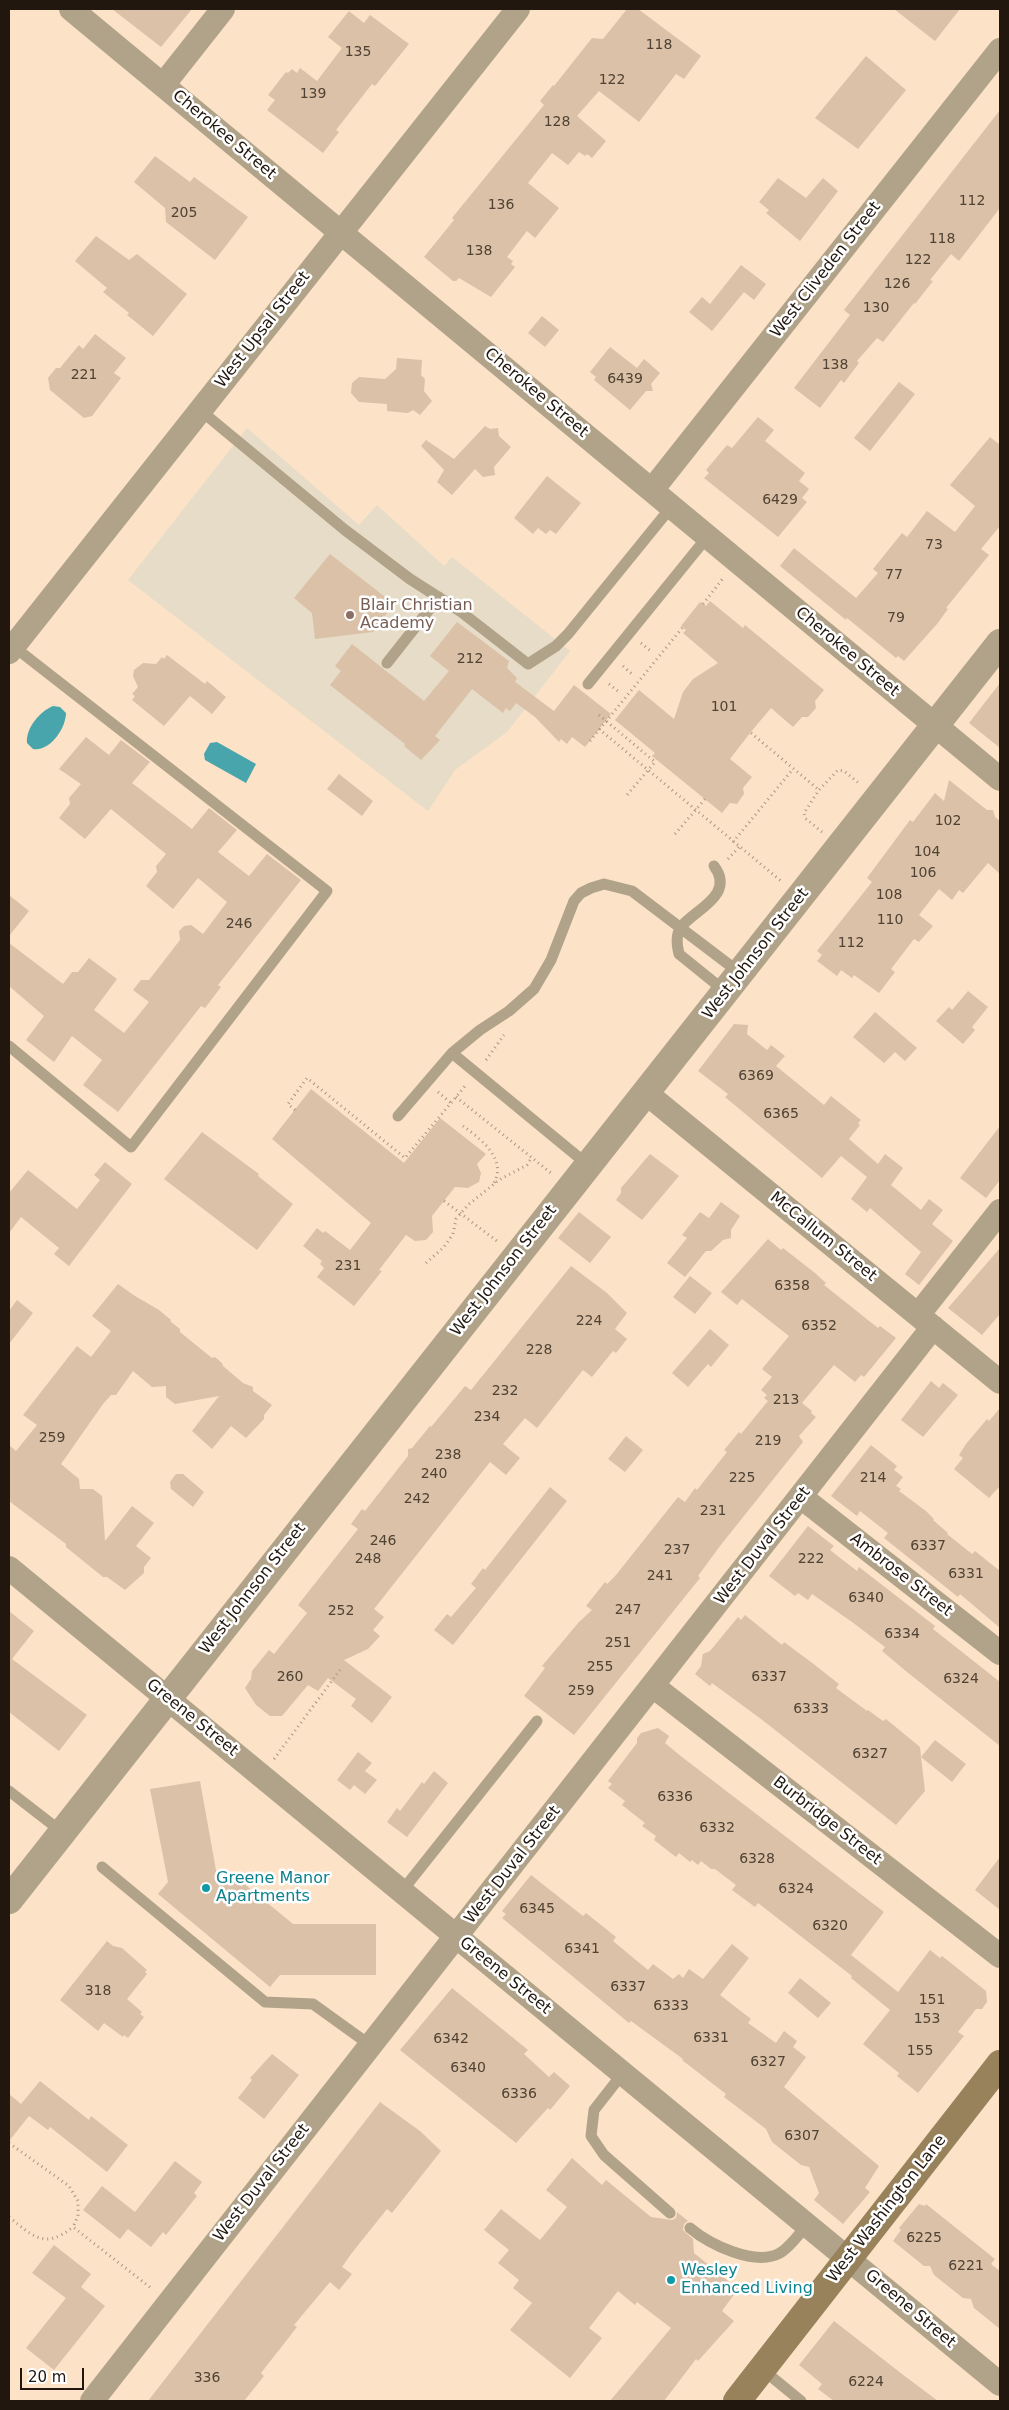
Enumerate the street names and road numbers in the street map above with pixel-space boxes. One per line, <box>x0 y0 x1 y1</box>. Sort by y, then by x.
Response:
street label: Cherokee Street <box>168 86 280 184</box>
street label: West Cliveden Street <box>767 198 885 342</box>
street label: West Upsal Street <box>212 268 314 392</box>
street label: Cherokee Street <box>480 344 592 442</box>
street label: Cherokee Street <box>791 603 903 701</box>
street label: West Johnson Street <box>699 885 813 1023</box>
street label: McCallum Street <box>766 1188 880 1286</box>
street label: West Johnson Street <box>447 1202 561 1340</box>
street label: West Duval Street <box>711 1483 815 1609</box>
street label: West Johnson Street <box>196 1520 310 1658</box>
street label: Ambrose Street <box>846 1529 956 1621</box>
street label: Greene Street <box>142 1675 242 1761</box>
street label: Burbridge Street <box>769 1773 885 1869</box>
street label: West Duval Street <box>461 1802 565 1928</box>
street label: Greene Street <box>455 1933 555 2019</box>
street label: West Duval Street <box>210 2120 314 2246</box>
street label: West Washington Lane <box>823 2131 951 2287</box>
street label: Greene Street <box>861 2266 959 2352</box>

